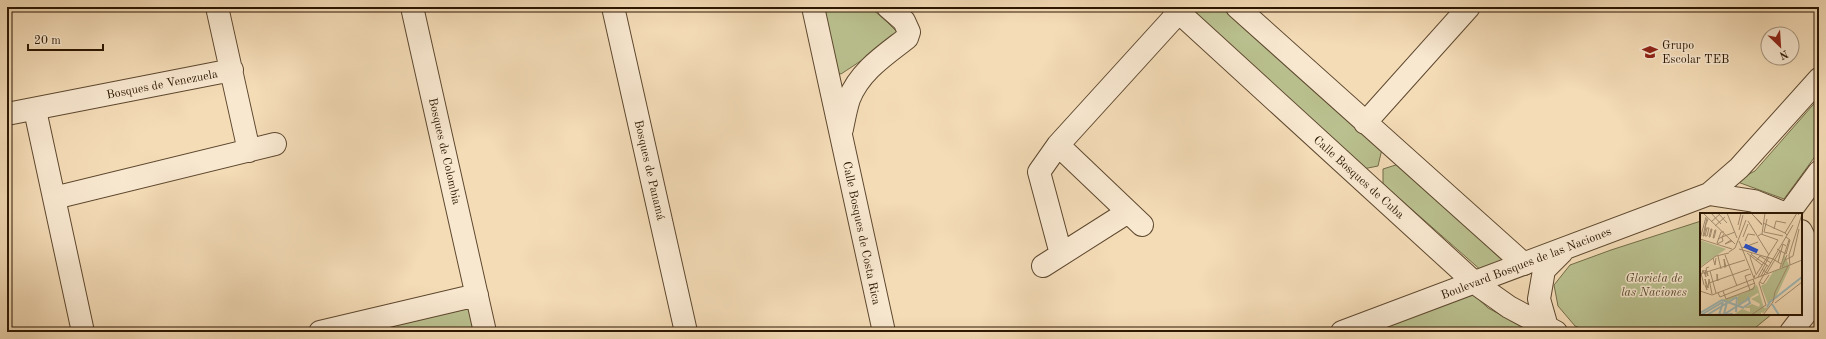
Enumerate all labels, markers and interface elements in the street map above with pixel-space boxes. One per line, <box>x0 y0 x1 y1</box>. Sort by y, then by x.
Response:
scale bar <box>28 26 103 52</box>
north arrow <box>1760 26 1800 66</box>
text: 20 m <box>34 35 61 47</box>
place label: Grupo Escolar TEB <box>1662 40 1729 66</box>
school or university icon: Grupo Escolar TEB <box>1641 43 1659 61</box>
text: N <box>1777 47 1790 61</box>
street label: Bosques de Venezuela <box>106 68 219 102</box>
street label: Bosques de Colombia <box>426 97 462 206</box>
street label: Bosques de Panamá <box>632 119 666 222</box>
street label: Calle Bosques de Cuba <box>1311 134 1406 221</box>
street label: Calle Bosques de Costa Rica <box>840 160 882 306</box>
inset map <box>1700 213 1802 315</box>
street label: Boulevard Bosques de las Naciones <box>1439 226 1613 302</box>
park label: Glorieta de las Naciones <box>1621 273 1687 299</box>

